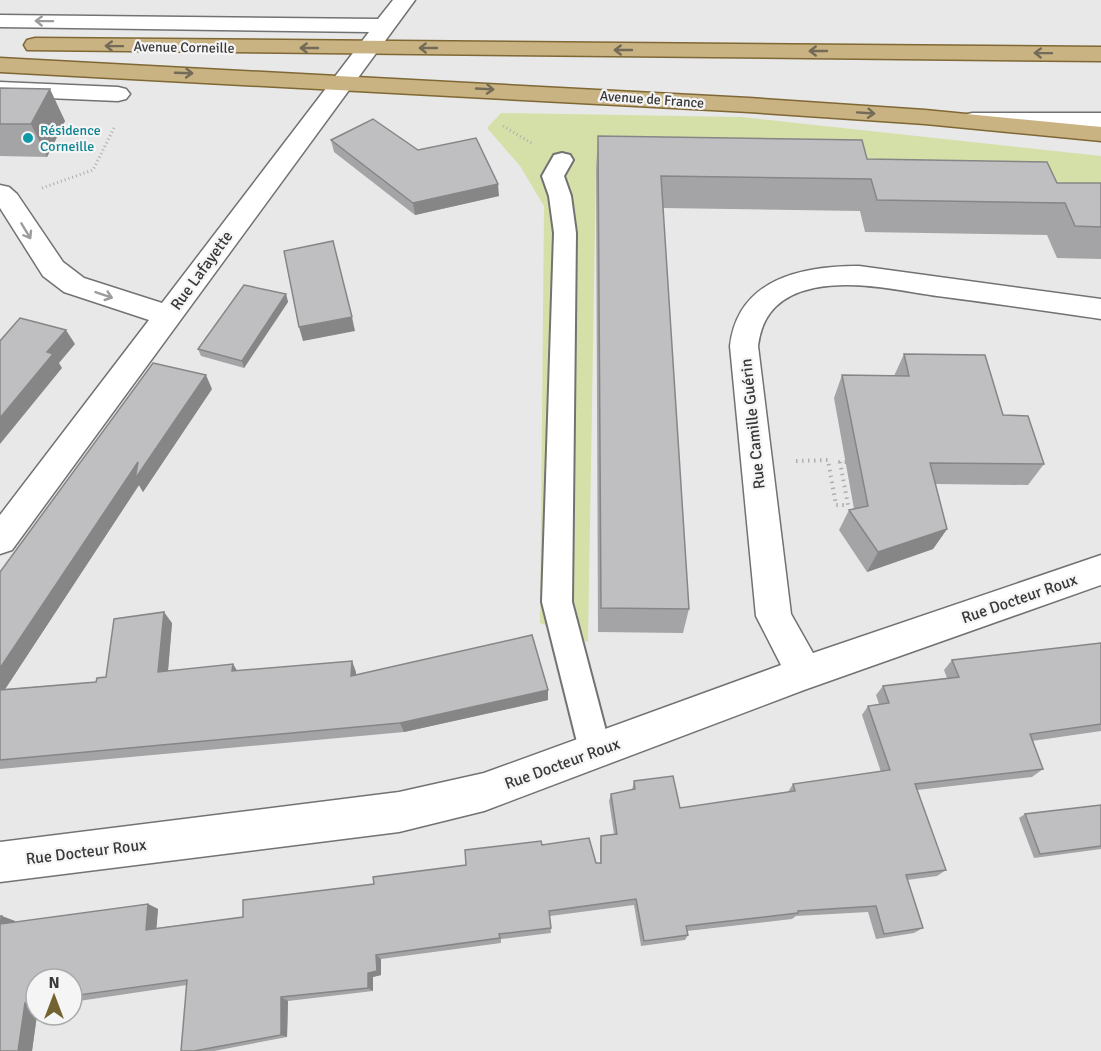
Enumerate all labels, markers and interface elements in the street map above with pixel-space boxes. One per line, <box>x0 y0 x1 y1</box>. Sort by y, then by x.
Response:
one-way arrow <box>34 16 54 27</box>
street label: Avenue Corneille <box>133 38 235 57</box>
one-way arrow <box>104 40 124 52</box>
one-way arrow <box>299 42 319 54</box>
one-way arrow <box>418 43 438 54</box>
one-way arrow <box>613 44 633 56</box>
one-way arrow <box>808 45 828 57</box>
one-way arrow <box>1033 48 1053 59</box>
one-way arrow <box>174 67 194 78</box>
one-way arrow <box>474 83 494 94</box>
street label: Avenue de France <box>599 87 705 112</box>
one-way arrow <box>855 108 875 119</box>
place label: Résidence Corneille <box>40 122 101 155</box>
marker: Résidence Corneille <box>21 131 35 145</box>
one-way arrow <box>21 222 33 239</box>
street label: Rue Lafayette <box>166 227 237 314</box>
one-way arrow <box>94 291 113 302</box>
street label: Rue Camille Guérin <box>736 358 770 490</box>
street label: Rue Docteur Roux <box>959 570 1080 628</box>
street label: Rue Docteur Roux <box>502 734 623 794</box>
street label: Rue Docteur Roux <box>25 835 148 869</box>
north arrow <box>24 967 84 1027</box>
text: N <box>48 973 60 993</box>

